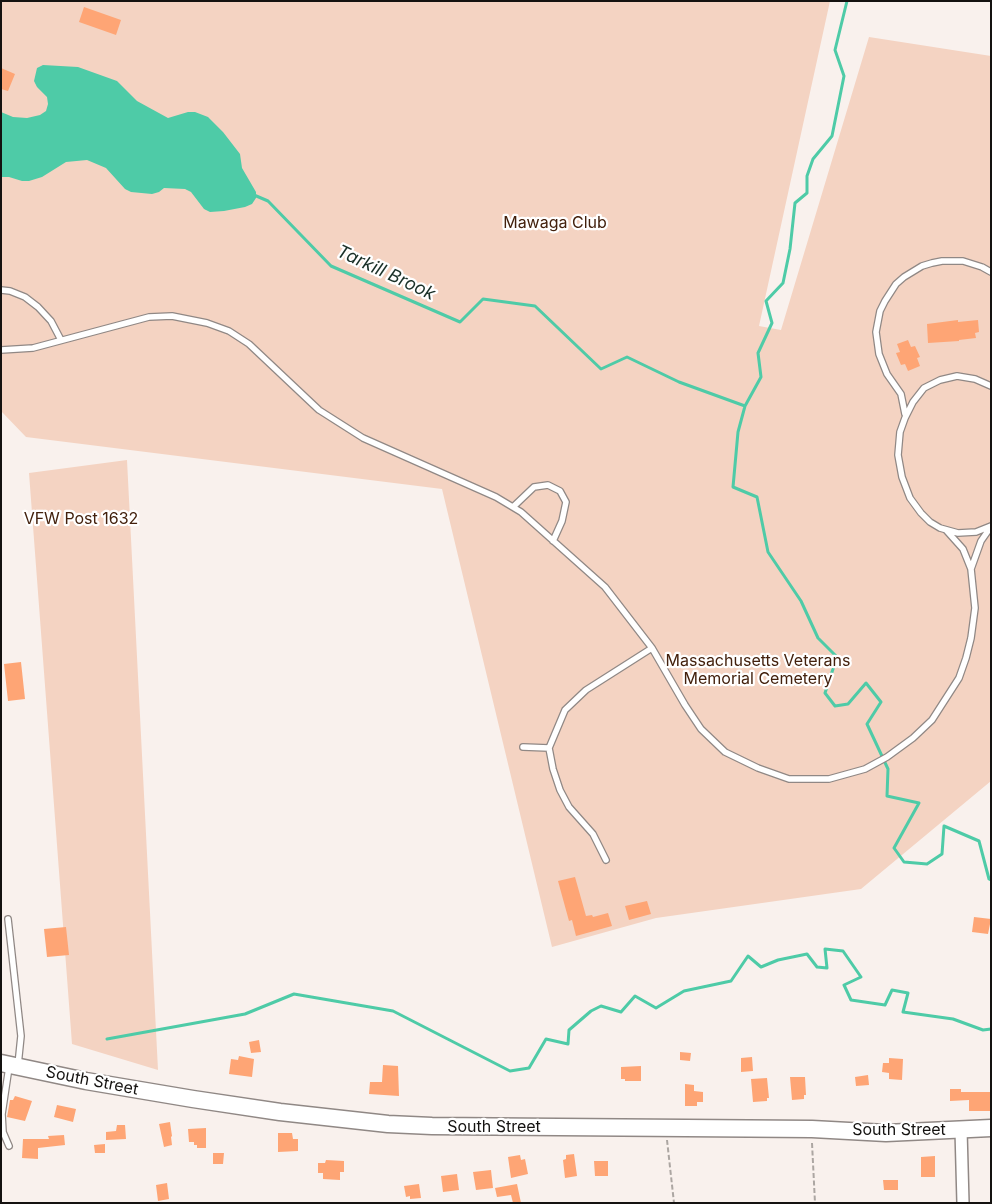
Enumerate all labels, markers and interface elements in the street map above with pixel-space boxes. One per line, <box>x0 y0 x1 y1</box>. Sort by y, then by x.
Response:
park label: Mawaga Club <box>503 213 607 233</box>
water label: Tarkill Brook <box>333 241 439 305</box>
park label: VFW Post 1632 <box>24 509 138 529</box>
park label: Massachusetts Veterans Memorial Cemetery <box>666 651 850 689</box>
street label: South Street <box>44 1063 140 1099</box>
street label: South Street <box>447 1117 541 1137</box>
street label: South Street <box>852 1120 946 1140</box>

